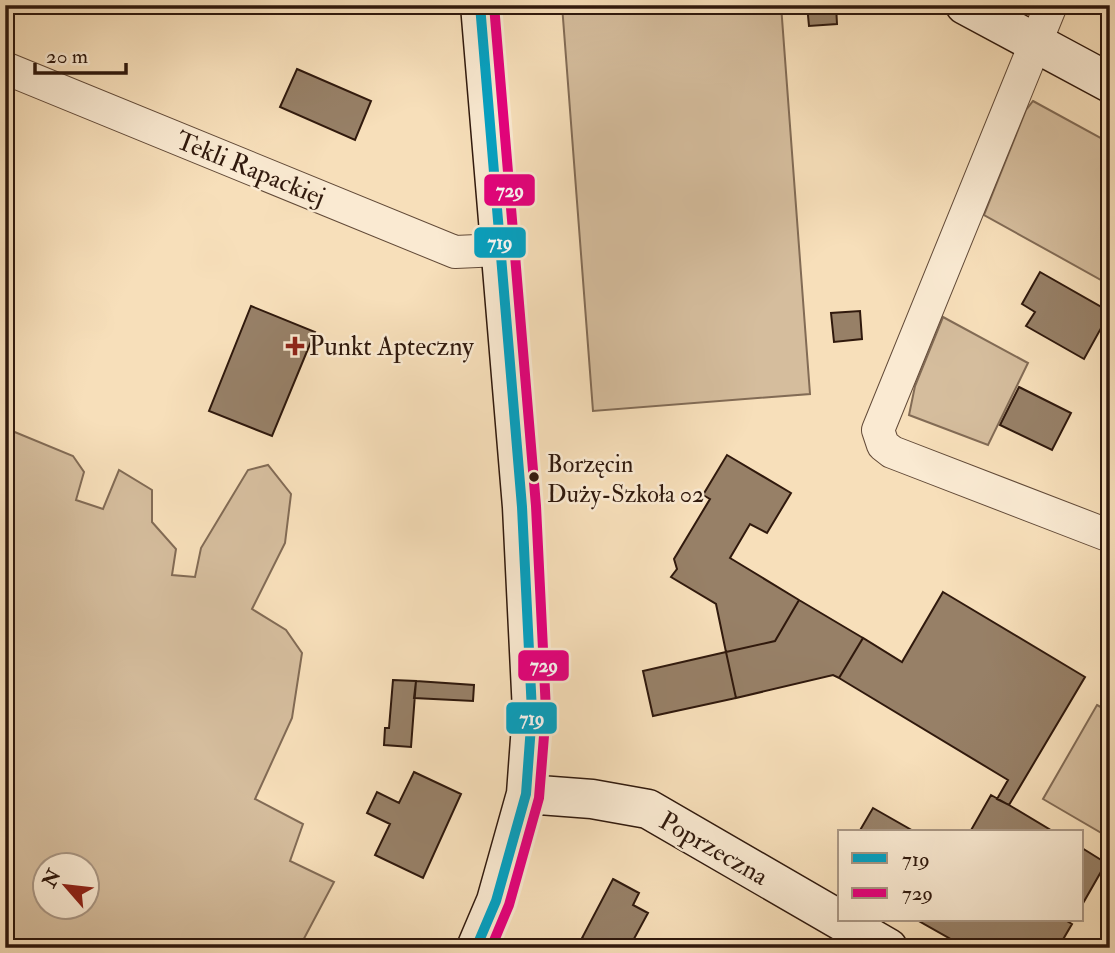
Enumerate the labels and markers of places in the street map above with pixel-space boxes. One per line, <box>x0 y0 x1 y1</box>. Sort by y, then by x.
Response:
place label: Punkt Apteczny <box>309 331 474 364</box>
marker: Punkt Apteczny <box>287 338 303 354</box>
place label: Borzęcin Duży-Szkoła 02 <box>547 449 704 510</box>
marker: Borzęcin Duży-Szkoła 02 <box>527 470 541 484</box>

